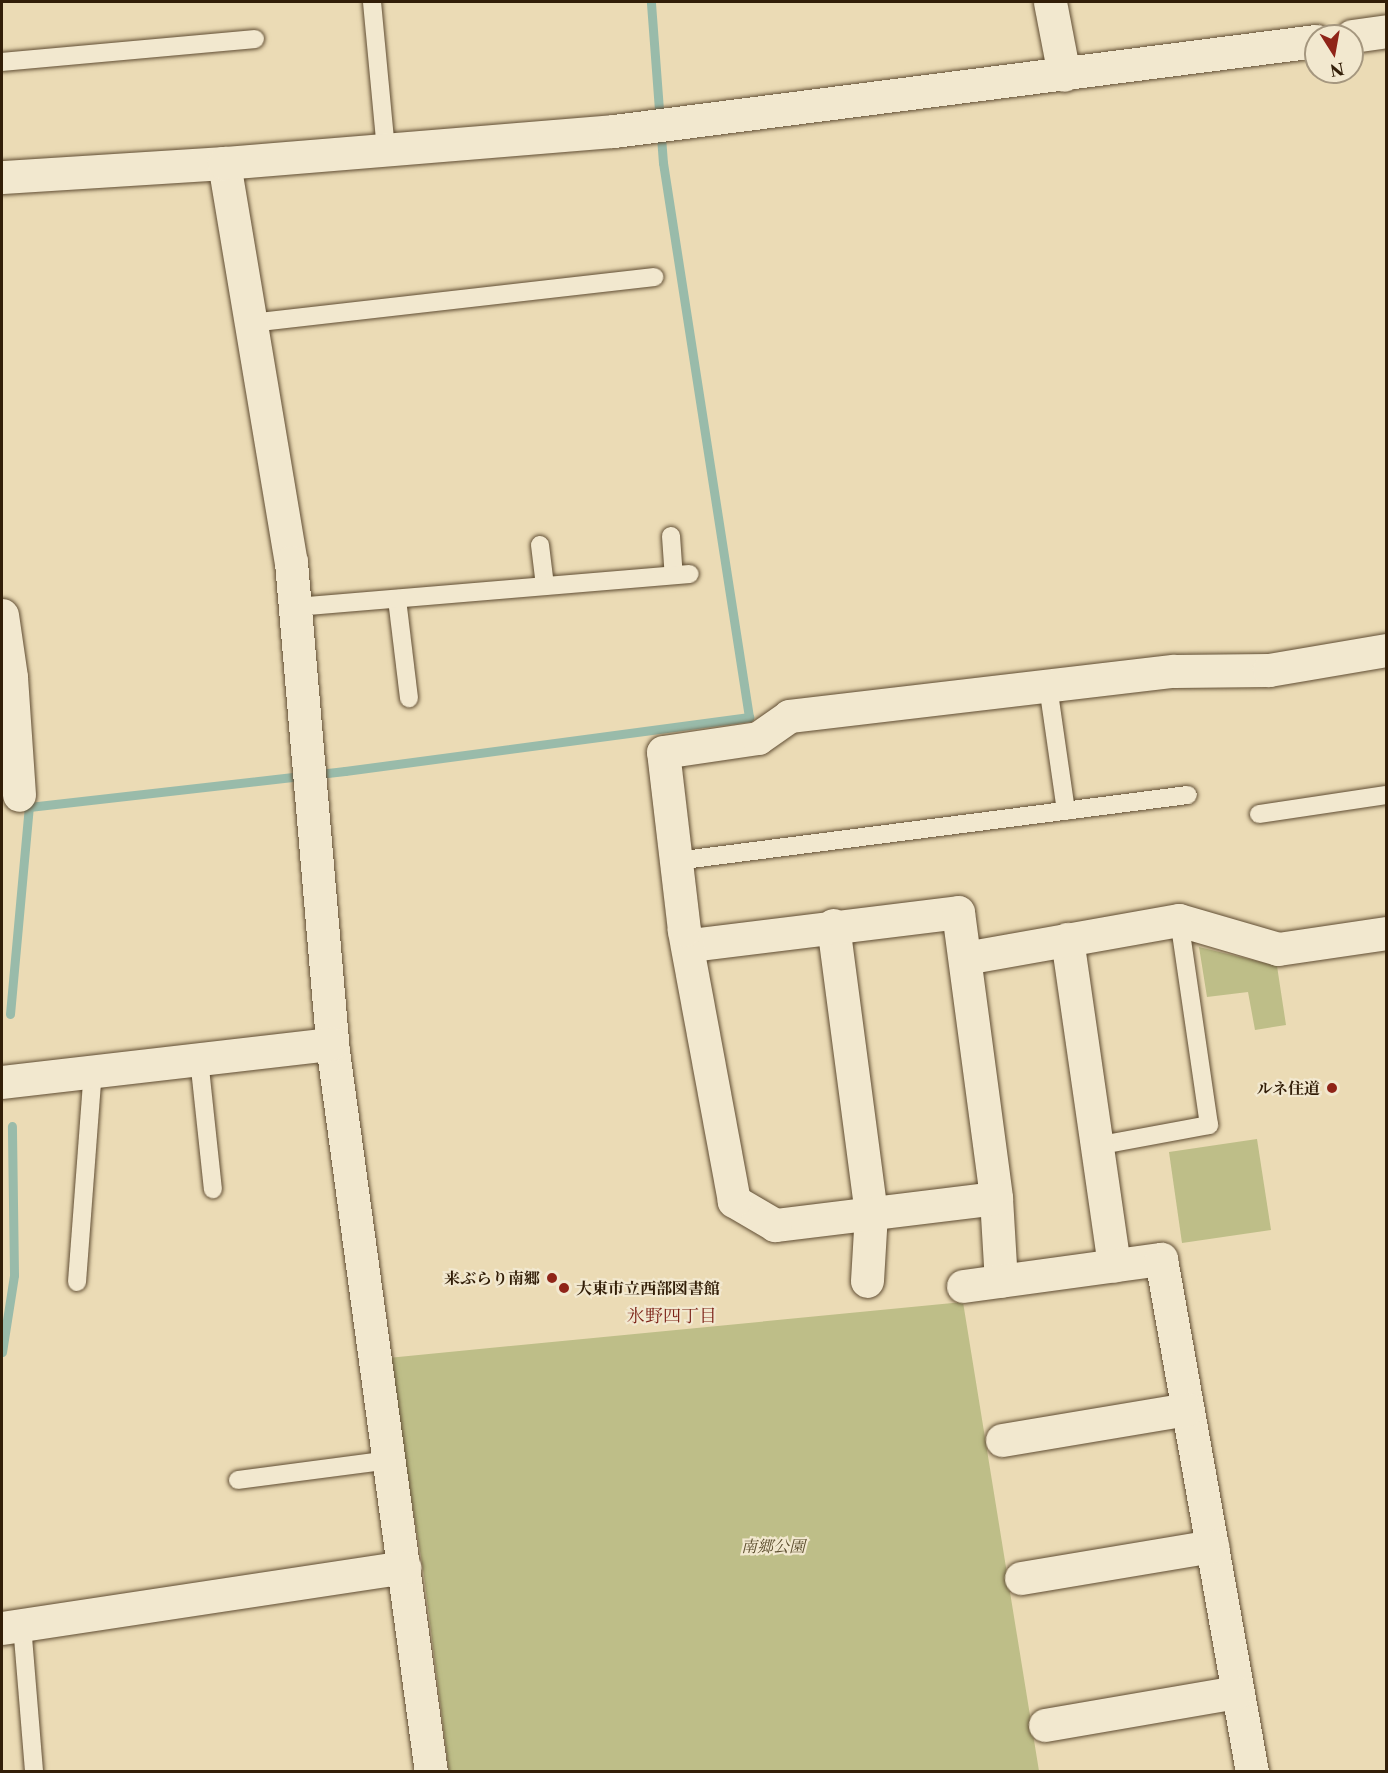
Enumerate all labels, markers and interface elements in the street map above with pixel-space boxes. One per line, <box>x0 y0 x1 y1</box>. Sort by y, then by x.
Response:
north arrow <box>1304 24 1364 84</box>
text: N <box>1328 59 1346 81</box>
place label: ルネ住道 <box>1256 1078 1320 1098</box>
marker: ルネ住道 <box>1325 1081 1339 1095</box>
place label: 来ぶらり南郷 <box>444 1268 540 1288</box>
marker: 来ぶらり南郷 <box>545 1271 559 1285</box>
place label: 大東市立西部図書館 <box>576 1278 720 1298</box>
marker: 大東市立西部図書館 <box>557 1281 571 1295</box>
district label: 氷野四丁目 <box>627 1305 717 1327</box>
park label: 南郷公園 <box>741 1536 805 1556</box>

